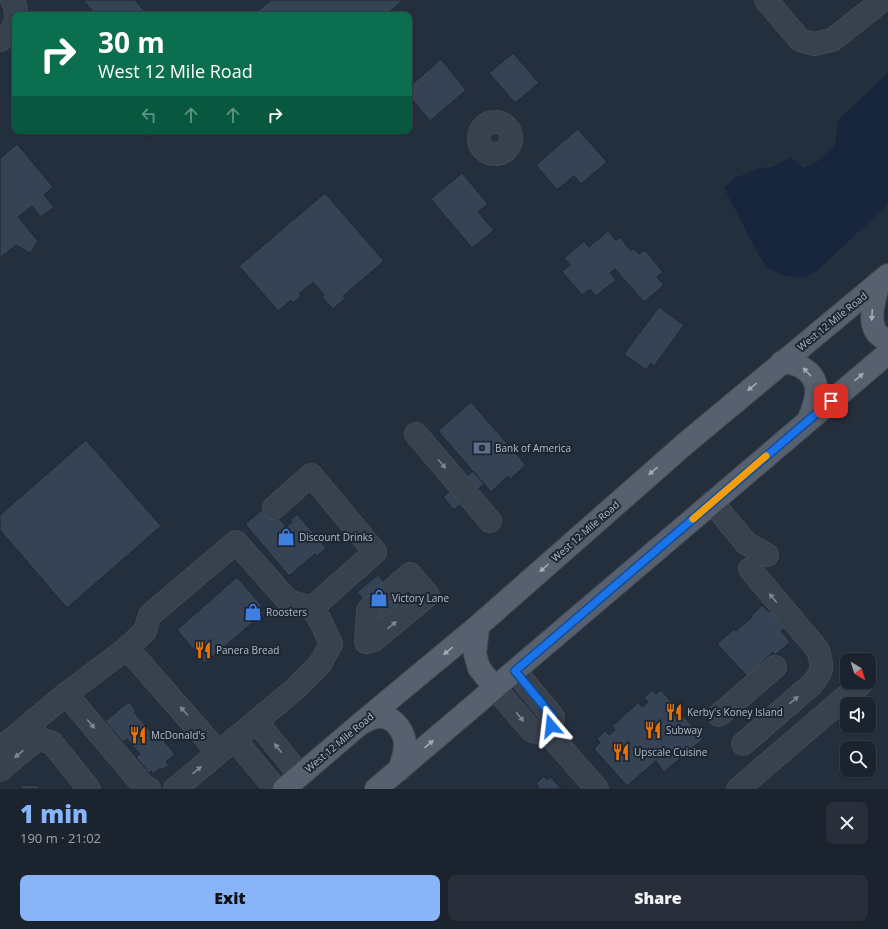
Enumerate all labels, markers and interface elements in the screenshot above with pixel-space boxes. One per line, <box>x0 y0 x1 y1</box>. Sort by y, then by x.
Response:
text: 30 m <box>98 23 165 61</box>
icon: right <box>32 28 84 80</box>
text: West 12 Mile Road <box>98 59 253 83</box>
icon: left <box>138 104 160 126</box>
icon: ahead <box>180 104 202 126</box>
icon: ahead <box>222 104 244 126</box>
icon: right <box>264 104 286 126</box>
street label: West 12 Mile Road <box>794 289 870 353</box>
one-way arrow <box>869 309 876 321</box>
one-way arrow <box>802 367 812 377</box>
one-way arrow <box>854 373 864 382</box>
one-way arrow <box>747 383 758 392</box>
pin <box>814 384 848 418</box>
icon: arrive <box>820 390 842 412</box>
bank icon: Bank of America <box>472 438 492 458</box>
place label: Bank of America <box>495 441 571 455</box>
one-way arrow <box>437 458 446 469</box>
one-way arrow <box>648 467 659 476</box>
street label: West 12 Mile Road <box>548 498 622 564</box>
shop icon: Discount Drinks <box>276 527 296 547</box>
place label: Discount Drinks <box>299 530 373 544</box>
one-way arrow <box>539 563 549 572</box>
shop icon: Victory Lane <box>369 588 389 608</box>
place label: Victory Lane <box>392 591 449 605</box>
one-way arrow <box>769 592 778 603</box>
shop icon: Roosters <box>243 602 263 622</box>
place label: Roosters <box>266 605 307 619</box>
one-way arrow <box>387 621 397 629</box>
restaurant icon: Panera Bread <box>193 640 213 660</box>
place label: Panera Bread <box>216 643 279 657</box>
one-way arrow <box>442 647 453 656</box>
north arrow <box>840 653 876 689</box>
map controls <box>840 653 876 777</box>
one-way arrow <box>789 695 799 704</box>
button: sound <box>840 697 876 733</box>
restaurant icon: Kerby's Koney Island <box>664 702 684 722</box>
position arrow <box>530 705 572 747</box>
place label: Kerby's Koney Island <box>687 705 783 719</box>
one-way arrow <box>180 707 189 716</box>
street label: West 12 Mile Road <box>302 709 376 775</box>
one-way arrow <box>515 711 524 722</box>
one-way arrow <box>87 719 96 730</box>
restaurant icon: Subway <box>643 720 663 740</box>
place label: Subway <box>666 723 703 737</box>
restaurant icon: McDonald's <box>128 725 148 745</box>
place label: McDonald's <box>151 728 206 742</box>
one-way arrow <box>424 740 434 749</box>
button: search <box>840 741 876 777</box>
restaurant icon: Upscale Cuisine <box>611 742 631 762</box>
one-way arrow <box>273 743 282 753</box>
place label: Upscale Cuisine <box>634 745 708 759</box>
one-way arrow <box>14 749 25 758</box>
one-way arrow <box>191 766 202 775</box>
text: 1 min <box>20 797 88 830</box>
button: close <box>826 802 868 844</box>
text: 190 m · 21:02 <box>20 829 101 847</box>
button: Exit <box>20 875 440 921</box>
button: Share <box>448 875 868 921</box>

